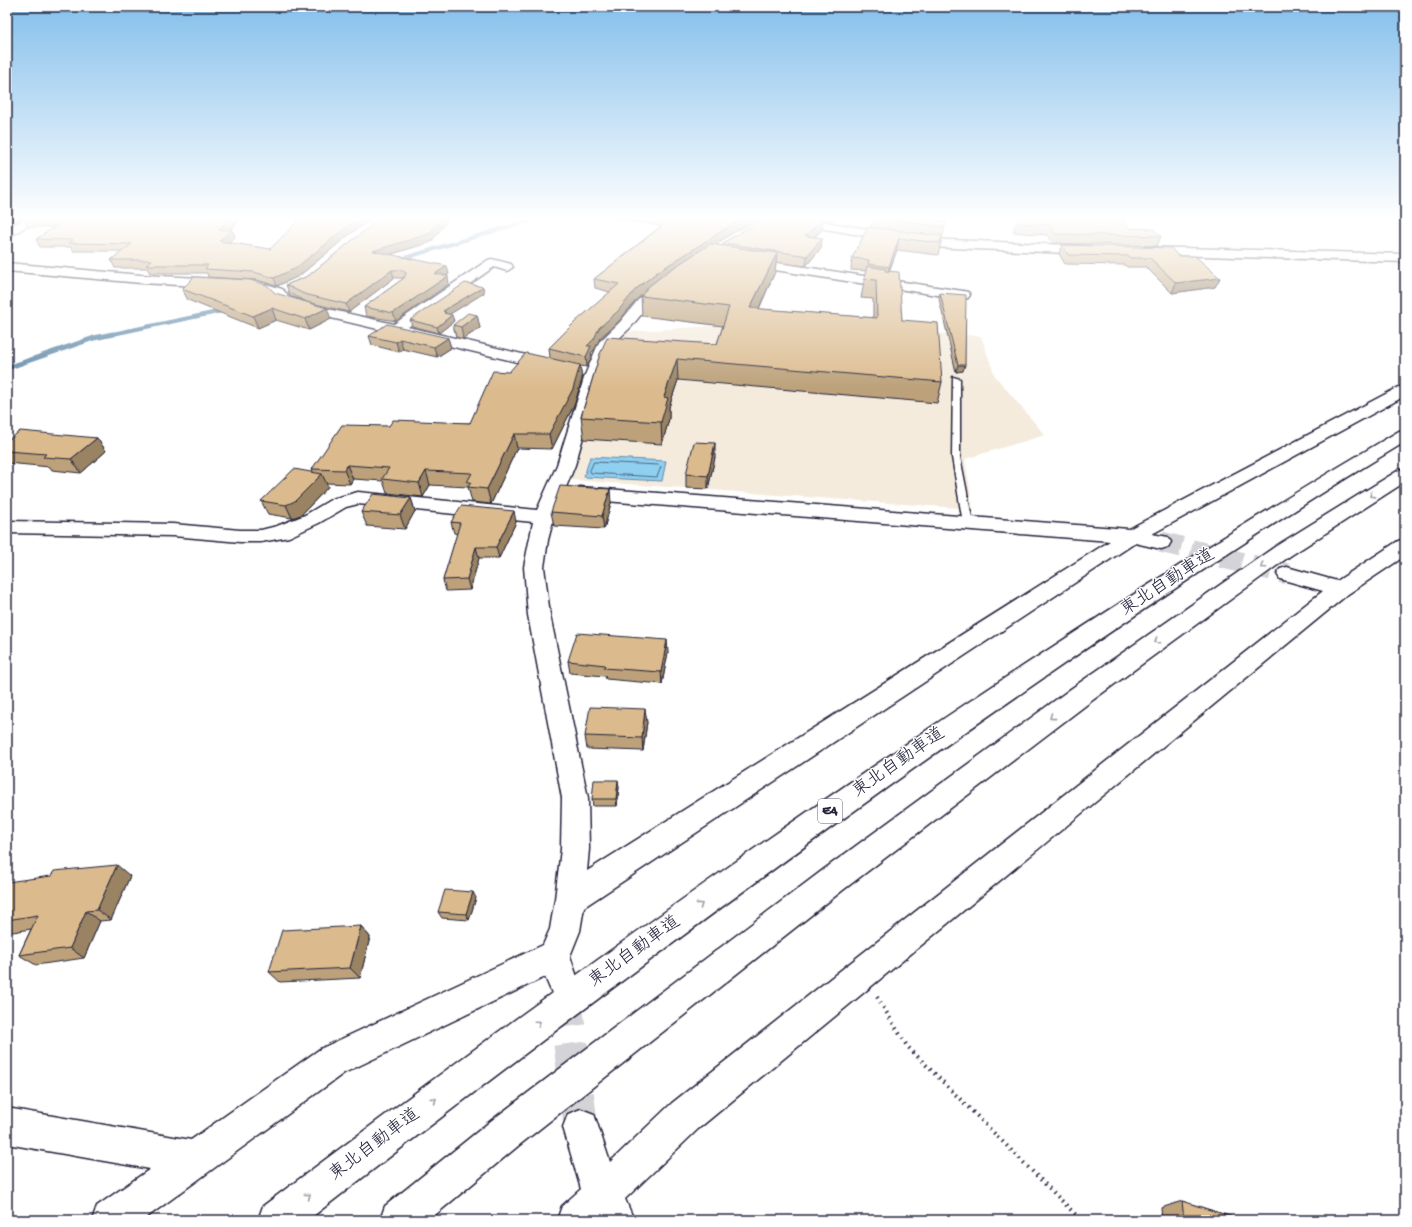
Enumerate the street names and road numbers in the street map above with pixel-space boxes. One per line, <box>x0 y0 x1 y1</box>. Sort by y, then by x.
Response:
street label: 東北自動車道 <box>1116 544 1219 621</box>
street label: 東北自動車道 <box>848 723 949 803</box>
road number: E4 <box>818 799 842 823</box>
street label: 東北自動車道 <box>585 911 685 992</box>
street label: 東北自動車道 <box>325 1103 424 1186</box>

